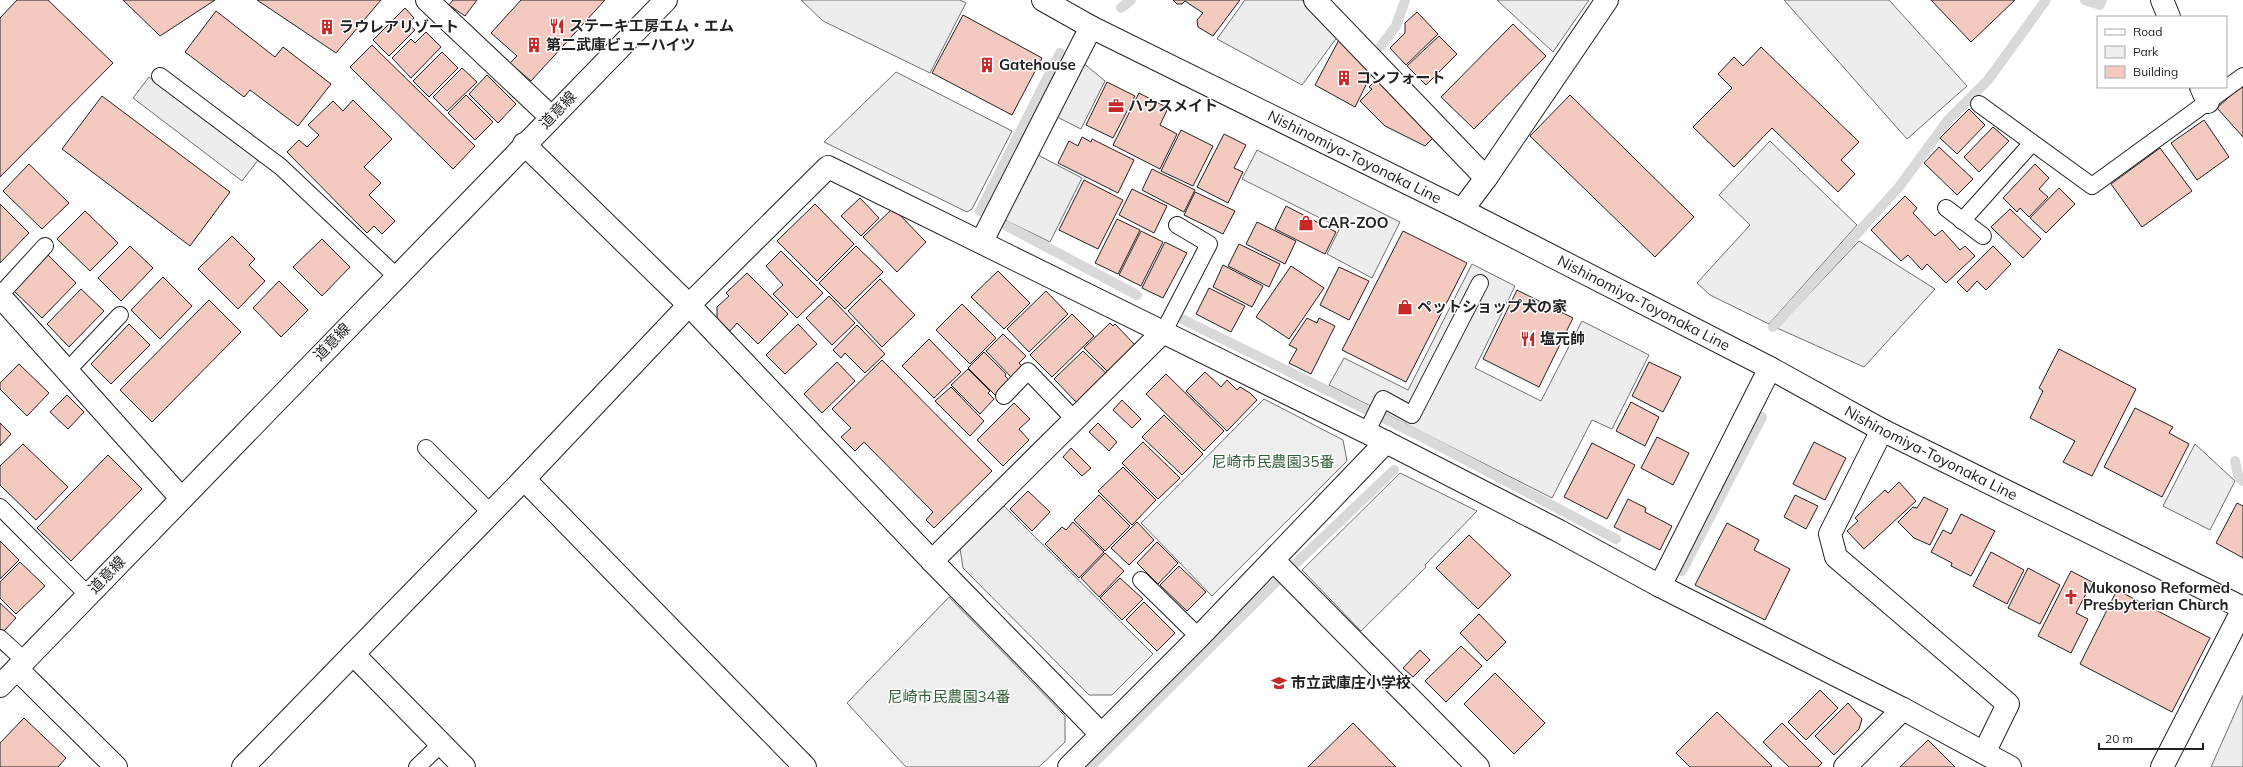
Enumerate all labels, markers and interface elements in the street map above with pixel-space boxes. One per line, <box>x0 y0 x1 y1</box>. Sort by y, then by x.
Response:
place label: ステーキ工房エム・エム <box>569 16 734 35</box>
legend <box>2097 16 2227 88</box>
place label: ラウレアリゾート <box>339 17 459 36</box>
restaurant icon: ステーキ工房エム・エム <box>548 17 566 35</box>
building icon: ラウレアリゾート <box>318 18 336 36</box>
text: Road <box>2133 24 2162 39</box>
place label: 第二武庫ビューハイツ <box>546 35 695 54</box>
building icon: 第二武庫ビューハイツ <box>525 36 543 54</box>
text: Park <box>2133 44 2159 59</box>
place label: Gatehouse <box>999 55 1076 74</box>
building icon: Gatehouse <box>978 56 996 74</box>
text: Building <box>2133 64 2178 79</box>
place label: コンフォート <box>1356 68 1446 87</box>
building icon: コンフォート <box>1335 69 1353 87</box>
street label: 道意線 <box>535 87 580 132</box>
place label: ハウスメイト <box>1128 96 1218 115</box>
office icon: ハウスメイト <box>1107 97 1125 115</box>
street label: Nishinomiya-Toyonaka Line <box>1265 106 1445 207</box>
place label: CAR-ZOO <box>1318 213 1389 232</box>
shop icon: CAR-ZOO <box>1297 214 1315 232</box>
street label: Nishinomiya-Toyonaka Line <box>1555 251 1733 355</box>
place label: ペットショップ犬の家 <box>1417 297 1567 316</box>
shop icon: ペットショップ犬の家 <box>1396 298 1414 316</box>
street label: 道意線 <box>309 319 354 364</box>
place label: 塩元帥 <box>1540 329 1585 348</box>
restaurant icon: 塩元帥 <box>1519 330 1537 348</box>
street label: Nishinomiya-Toyonaka Line <box>1841 401 2021 504</box>
park label: 尼崎市民農園35番 <box>1211 452 1335 471</box>
street label: 道意線 <box>84 552 129 597</box>
place label: Mukonoso Reformed Presbyterian Church <box>2083 578 2230 614</box>
church icon: Mukonoso Reformed Presbyterian Church <box>2062 588 2080 606</box>
place label: 市立武庫庄小学校 <box>1291 673 1411 692</box>
school or university icon: 市立武庫庄小学校 <box>1270 674 1288 692</box>
park label: 尼崎市民農園34番 <box>887 687 1011 706</box>
scale bar <box>2099 725 2203 751</box>
text: 20 m <box>2105 731 2133 746</box>

